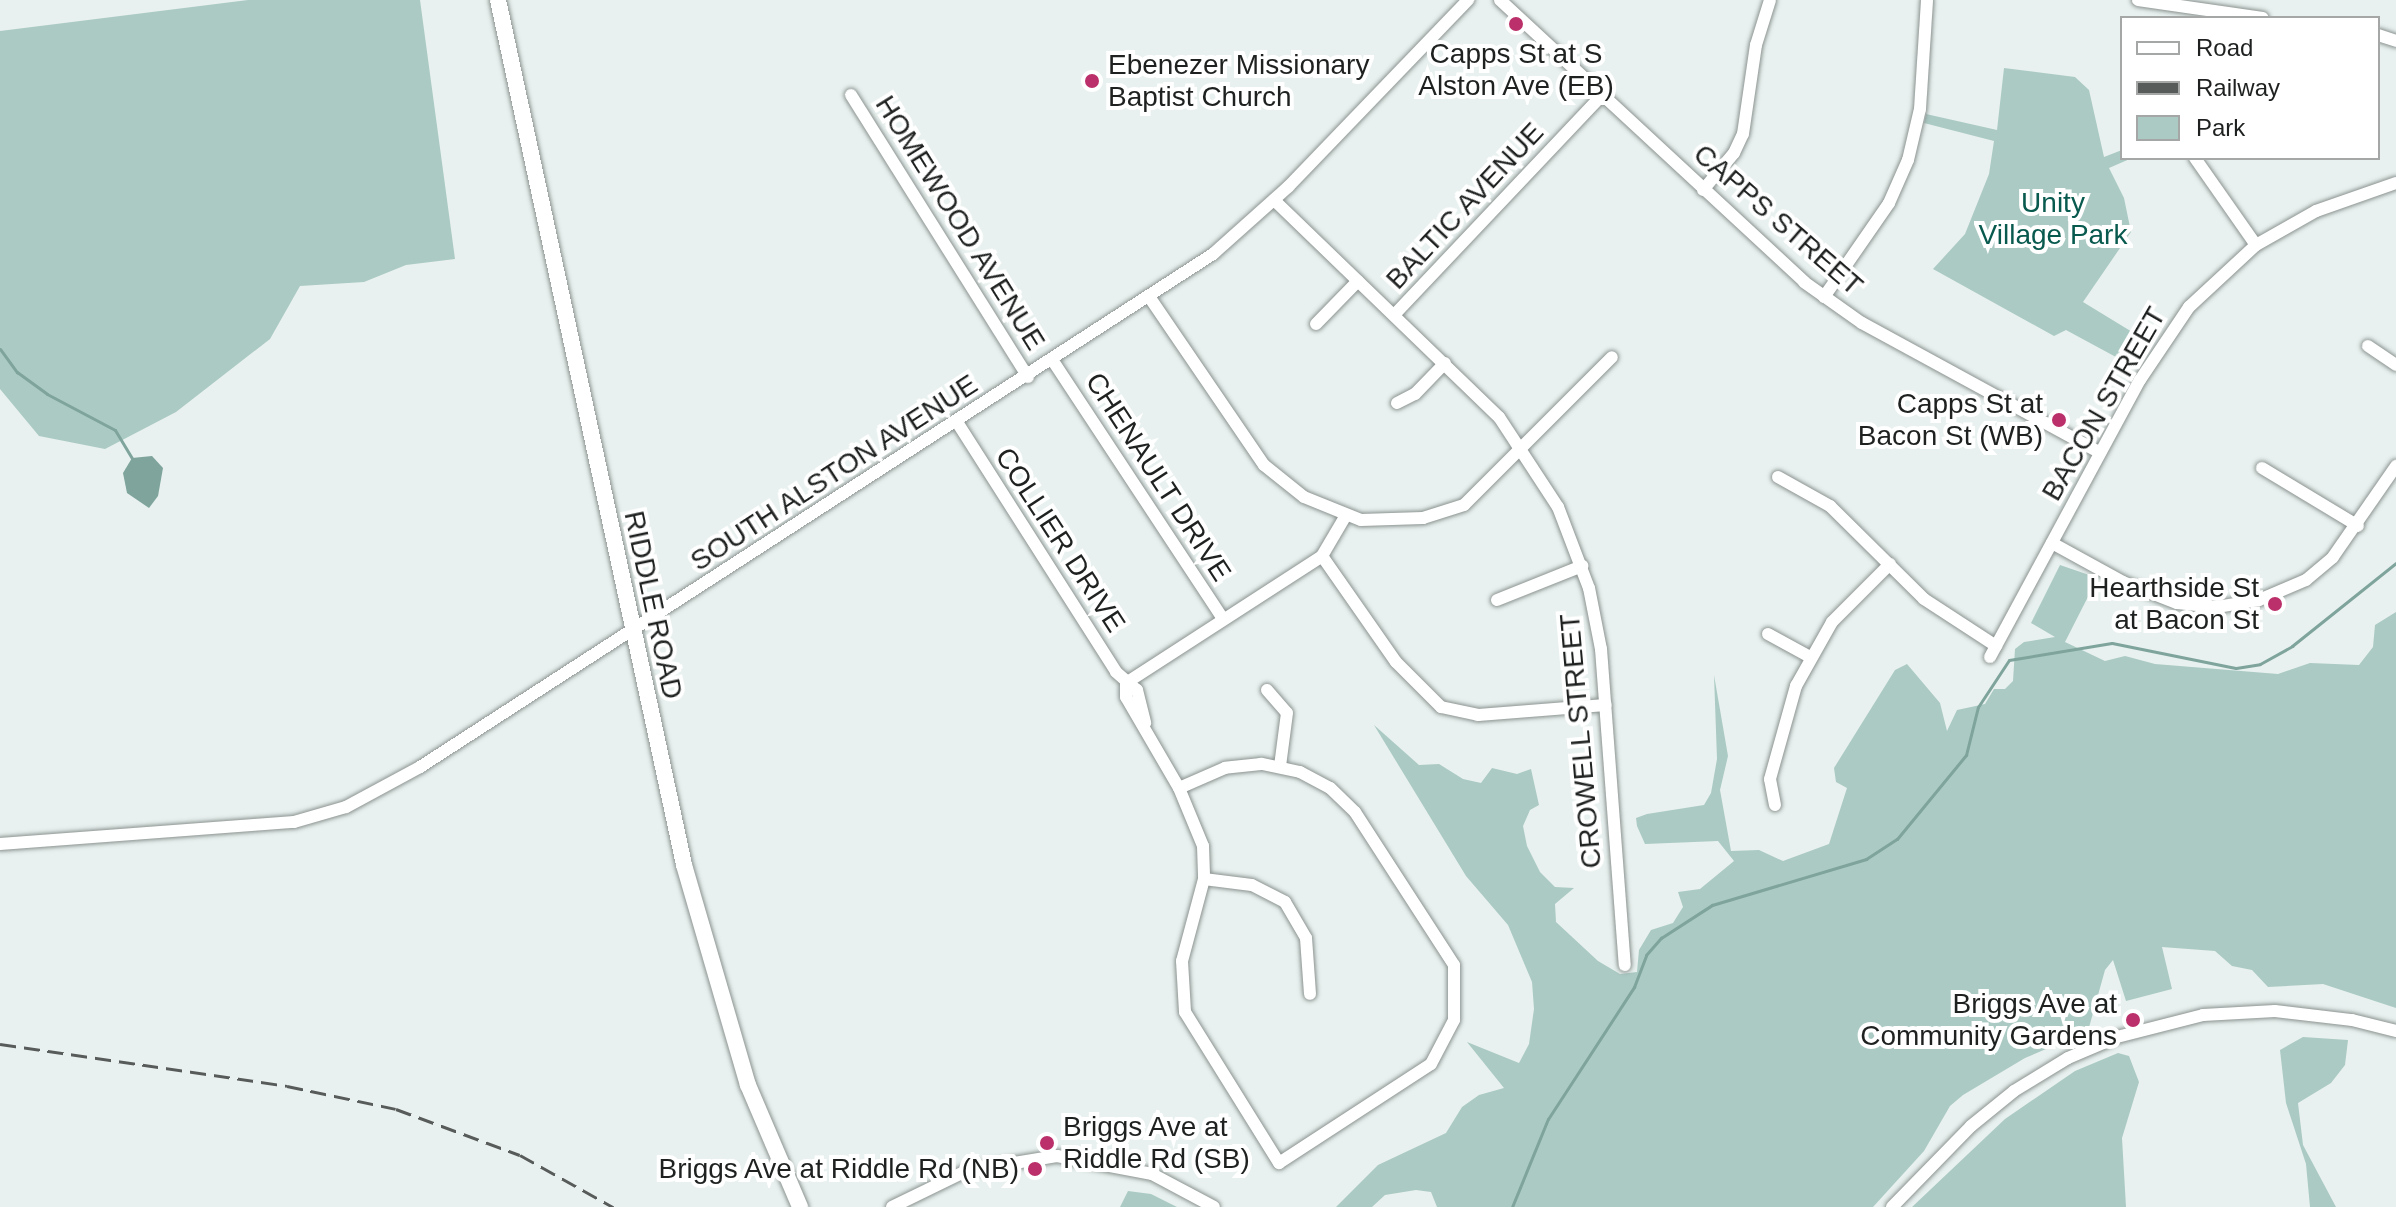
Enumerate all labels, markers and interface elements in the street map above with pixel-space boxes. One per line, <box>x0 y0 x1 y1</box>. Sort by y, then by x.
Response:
marker: Capps St at S Alston Ave (EB) <box>1507 15 1525 33</box>
legend <box>2120 16 2380 160</box>
text: Road <box>2196 34 2253 61</box>
place label: Capps St at S Alston Ave (EB) <box>1417 37 1615 103</box>
place label: Ebenezer Missionary Baptist Church <box>1108 48 1369 114</box>
marker: Ebenezer Missionary Baptist Church <box>1083 72 1101 90</box>
text: Railway <box>2196 74 2280 101</box>
street label: HOMEWOOD AVENUE <box>868 89 1052 357</box>
text: Park <box>2196 114 2245 141</box>
street label: BALTIC AVENUE <box>1379 115 1551 297</box>
street label: CAPPS STREET <box>1687 137 1869 303</box>
park label: Unity Village Park <box>1979 186 2127 252</box>
street label: BACON STREET <box>2035 301 2173 507</box>
street label: CHENAULT DRIVE <box>1078 366 1238 588</box>
street label: SOUTH ALSTON AVENUE <box>683 367 985 579</box>
place label: Capps St at Bacon St (WB) <box>1858 387 2043 453</box>
marker: Capps St at Bacon St (WB) <box>2050 411 2068 429</box>
street label: COLLIER DRIVE <box>988 441 1132 639</box>
street label: RIDDLE ROAD <box>617 508 689 702</box>
place label: Hearthside St at Bacon St <box>2089 571 2259 637</box>
marker: Hearthside St at Bacon St <box>2266 595 2284 613</box>
street label: CROWELL STREET <box>1553 612 1609 870</box>
place label: Briggs Ave at Community Gardens <box>1860 987 2117 1053</box>
marker: Briggs Ave at Community Gardens <box>2124 1011 2142 1029</box>
place label: Briggs Ave at Riddle Rd (SB) <box>1063 1110 1250 1176</box>
marker: Briggs Ave at Riddle Rd (SB) <box>1038 1134 1056 1152</box>
place label: Briggs Ave at Riddle Rd (NB) <box>657 1152 1019 1186</box>
marker: Briggs Ave at Riddle Rd (NB) <box>1026 1160 1044 1178</box>

